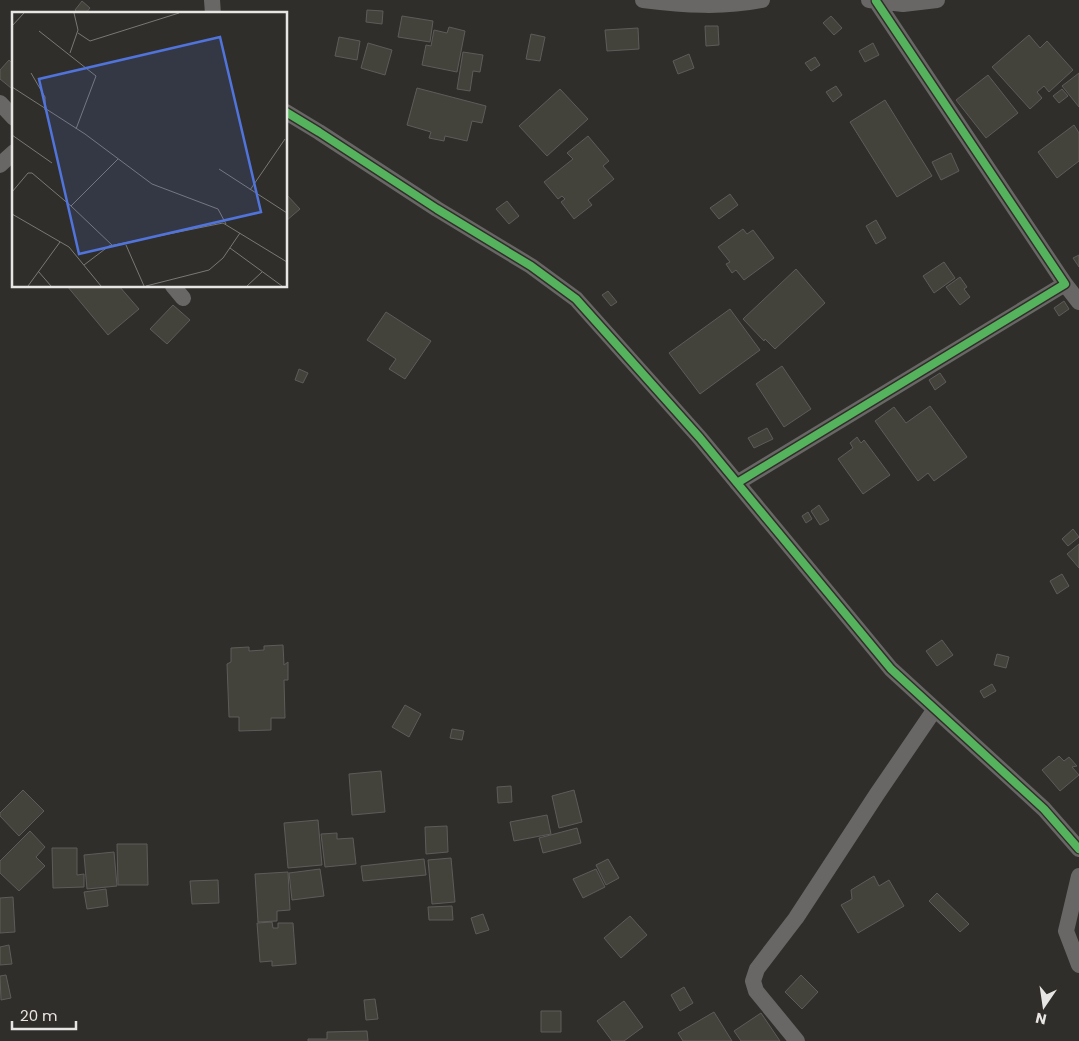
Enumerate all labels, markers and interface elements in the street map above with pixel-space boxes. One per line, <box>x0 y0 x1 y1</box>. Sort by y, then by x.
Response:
inset map <box>12 12 288 288</box>
north arrow <box>1019 981 1069 1031</box>
scale bar <box>12 998 76 1030</box>
text: 20 m <box>20 1005 58 1026</box>
text: N <box>1034 1008 1048 1030</box>

